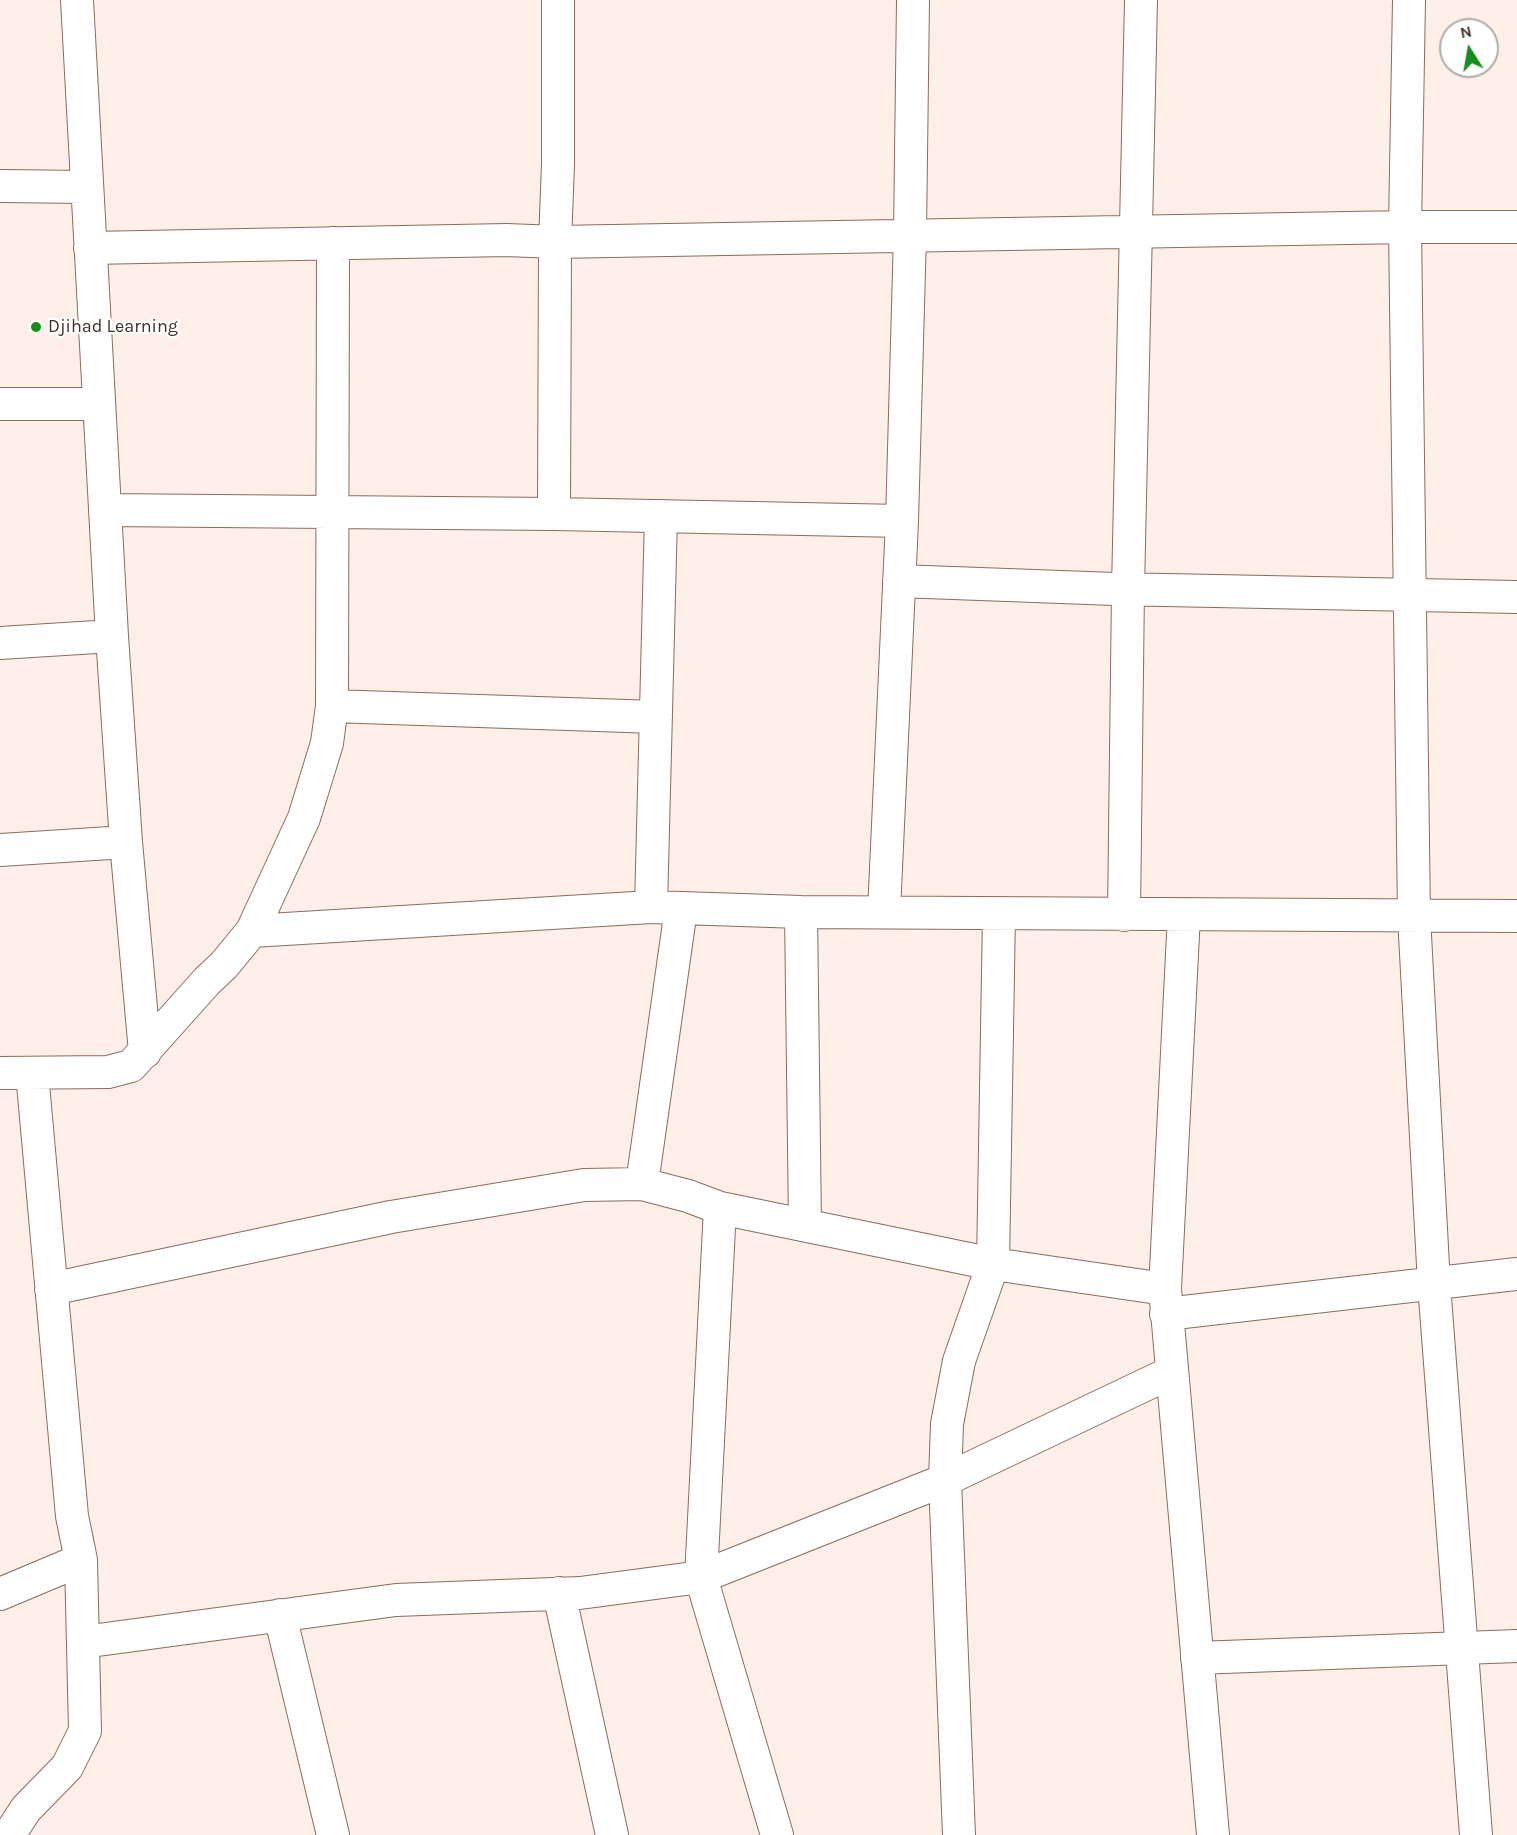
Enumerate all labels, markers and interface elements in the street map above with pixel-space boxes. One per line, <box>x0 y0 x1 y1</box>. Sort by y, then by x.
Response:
north arrow <box>1439 18 1499 78</box>
text: N <box>1458 21 1473 42</box>
place label: Djihad Learning <box>48 316 178 338</box>
marker: Djihad Learning <box>29 320 43 334</box>

